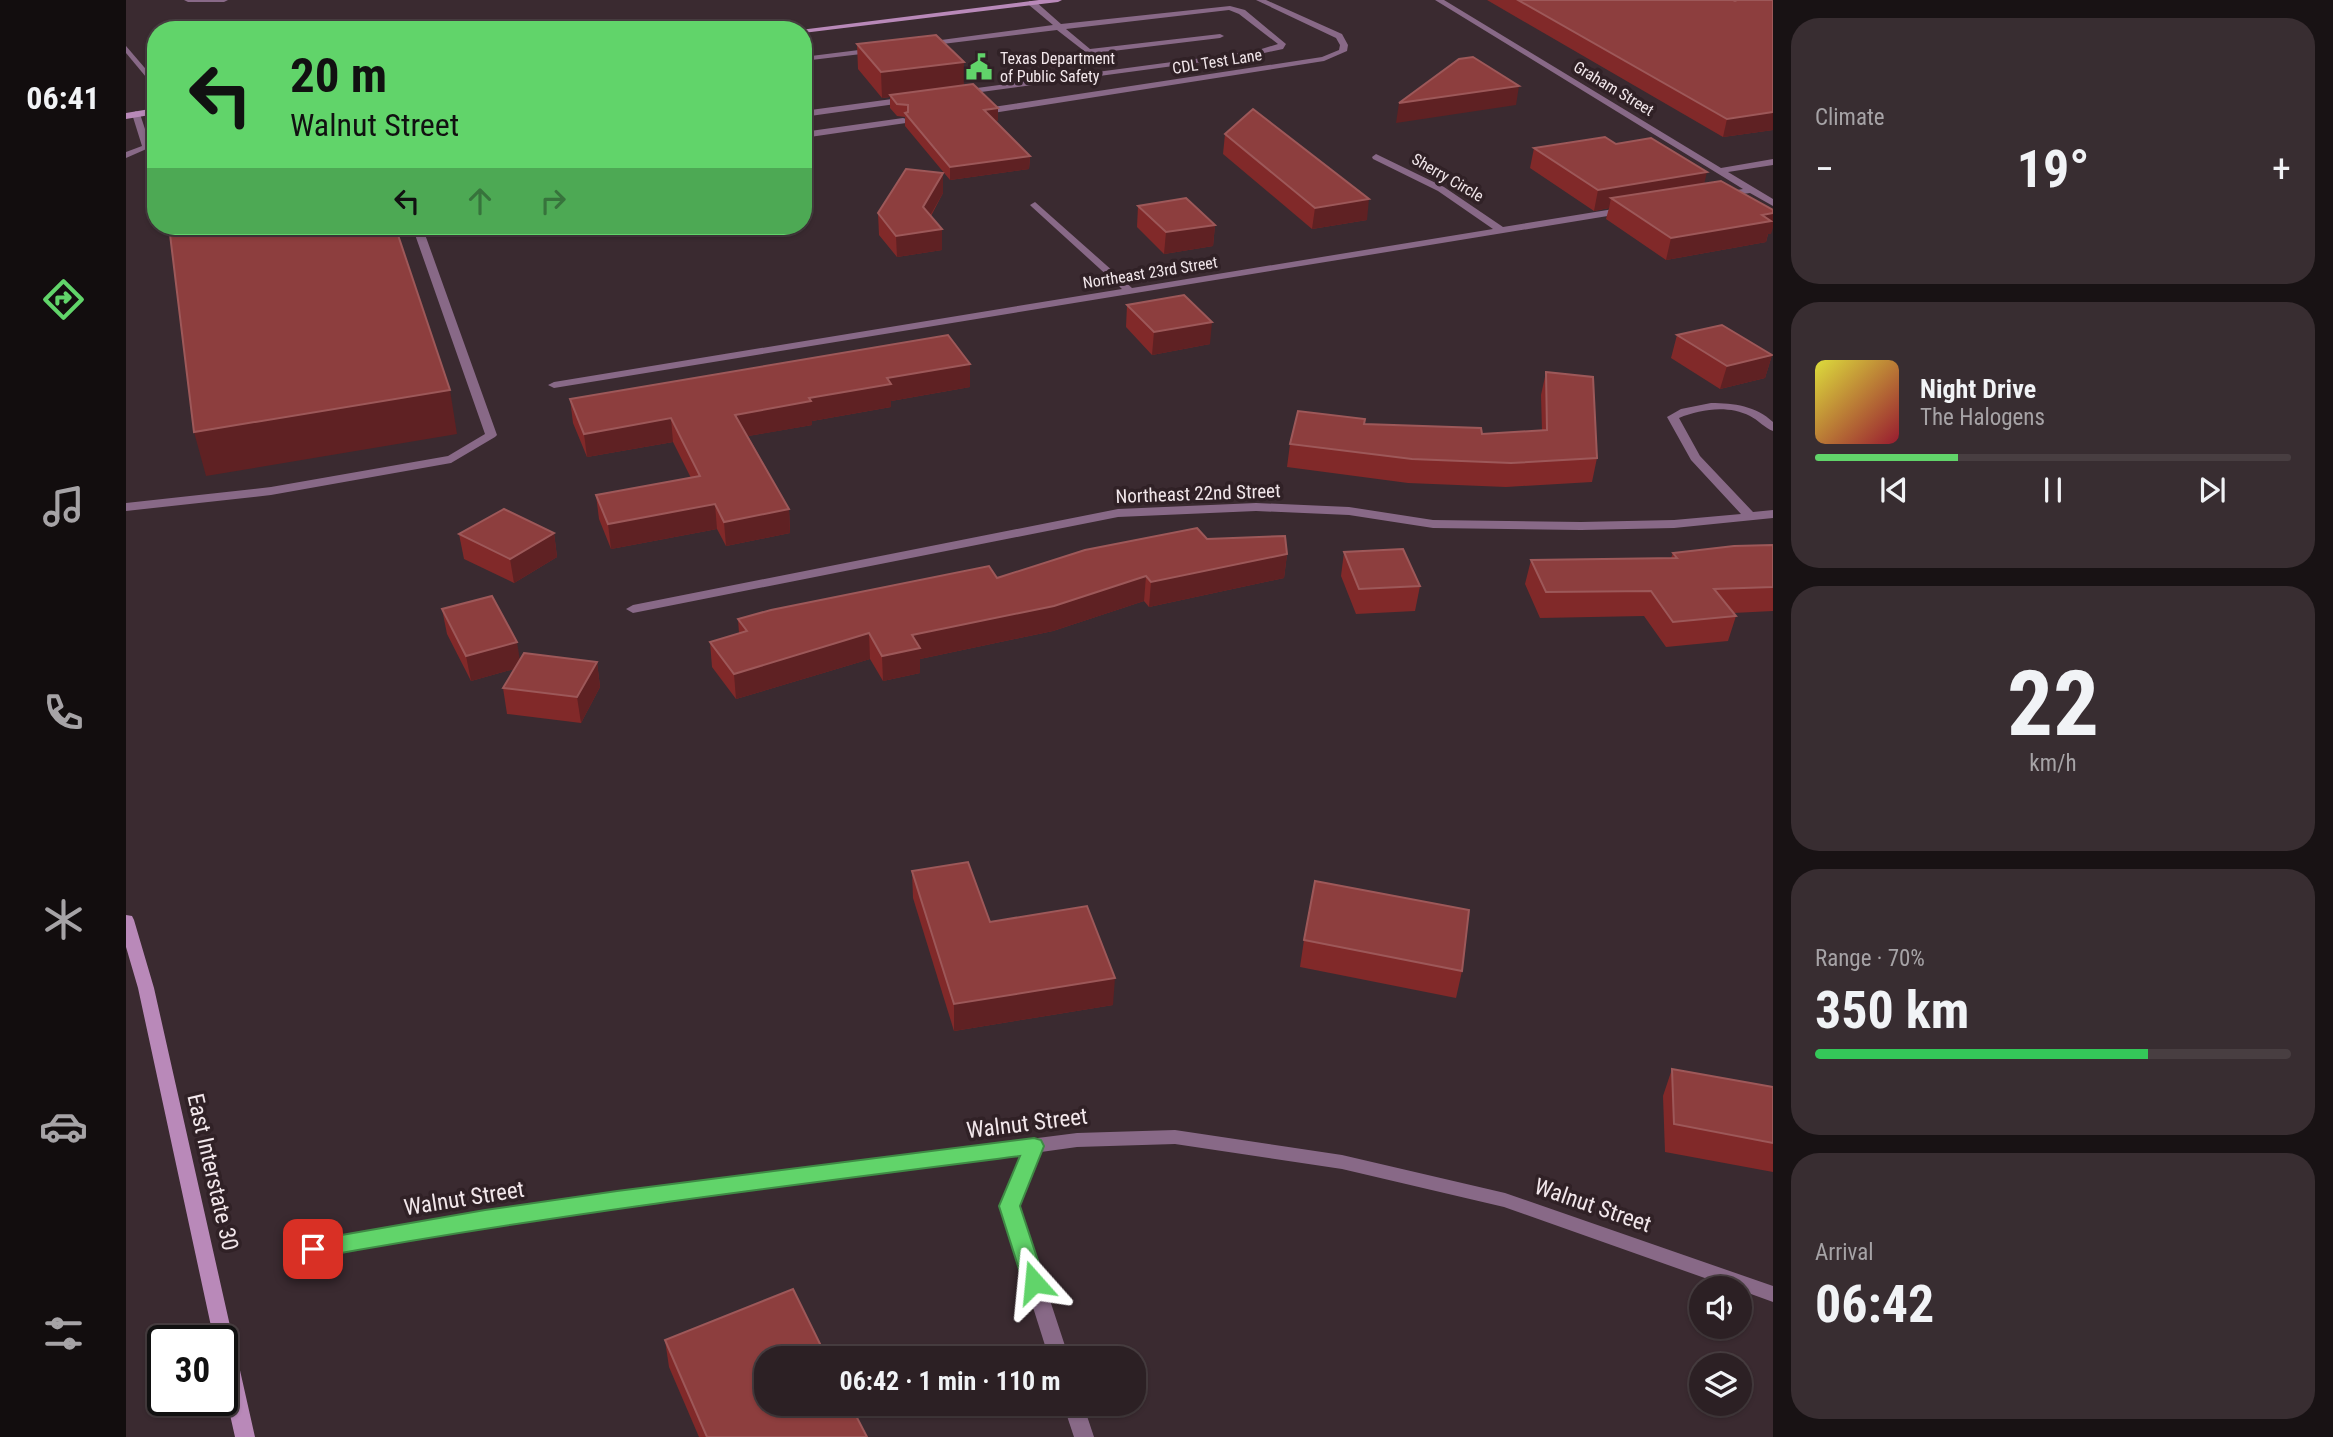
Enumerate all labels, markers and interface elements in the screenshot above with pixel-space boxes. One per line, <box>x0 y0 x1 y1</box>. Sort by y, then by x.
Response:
street label: CDL Test Lane <box>1171 45 1263 78</box>
text: 20 m <box>290 47 387 104</box>
icon: left <box>175 49 266 140</box>
place label: Texas Department of Public Safety <box>1000 49 1115 86</box>
public building icon: Texas Department of Public Safety <box>964 52 994 82</box>
street label: Graham Street <box>1570 57 1658 120</box>
text: 06:41 <box>26 79 100 117</box>
text: Climate <box>1815 104 1885 131</box>
text: Walnut Street <box>290 106 459 144</box>
text: 19° <box>2017 139 2089 200</box>
text: − <box>1815 147 1834 191</box>
text: + <box>2272 147 2291 191</box>
street label: Sherry Circle <box>1408 149 1487 206</box>
icon: left <box>388 182 426 220</box>
icon: ahead <box>461 182 499 220</box>
icon: right <box>534 182 572 220</box>
street label: Northeast 23rd Street <box>1081 252 1219 293</box>
icon: directions <box>39 275 88 324</box>
text: Night Drive <box>1920 374 2036 404</box>
text: The Halogens <box>1920 404 2045 431</box>
icon: previous <box>1875 471 1913 509</box>
icon: pause <box>2034 471 2072 509</box>
icon: next <box>2193 471 2231 509</box>
street label: Northeast 22nd Street <box>1115 479 1281 508</box>
icon: music <box>39 482 88 531</box>
text: 22 <box>2007 651 2099 757</box>
icon: phone <box>39 688 88 737</box>
text: km/h <box>2029 750 2077 777</box>
icon: climate <box>39 895 88 944</box>
text: Range · 70% <box>1815 945 1925 972</box>
text: 350 km <box>1815 980 1969 1041</box>
street label: East Interstate 30 <box>181 1091 244 1253</box>
icon: car <box>39 1102 88 1151</box>
street label: Walnut Street <box>965 1103 1089 1144</box>
street label: Walnut Street <box>1531 1173 1655 1238</box>
street label: Walnut Street <box>402 1176 526 1221</box>
pin <box>283 1219 343 1279</box>
icon: arrive <box>294 1230 332 1268</box>
text: Arrival <box>1815 1239 1874 1266</box>
position arrow <box>997 1245 1071 1319</box>
text: 06:42 <box>1815 1274 1934 1335</box>
map controls <box>1689 1276 1752 1416</box>
button: sound <box>1689 1276 1752 1339</box>
icon: filters <box>39 1309 88 1358</box>
speed limit sign: 30 <box>147 1325 238 1416</box>
button: layers <box>1689 1353 1752 1416</box>
text: 06:42 · 1 min · 110 m <box>840 1366 1060 1396</box>

